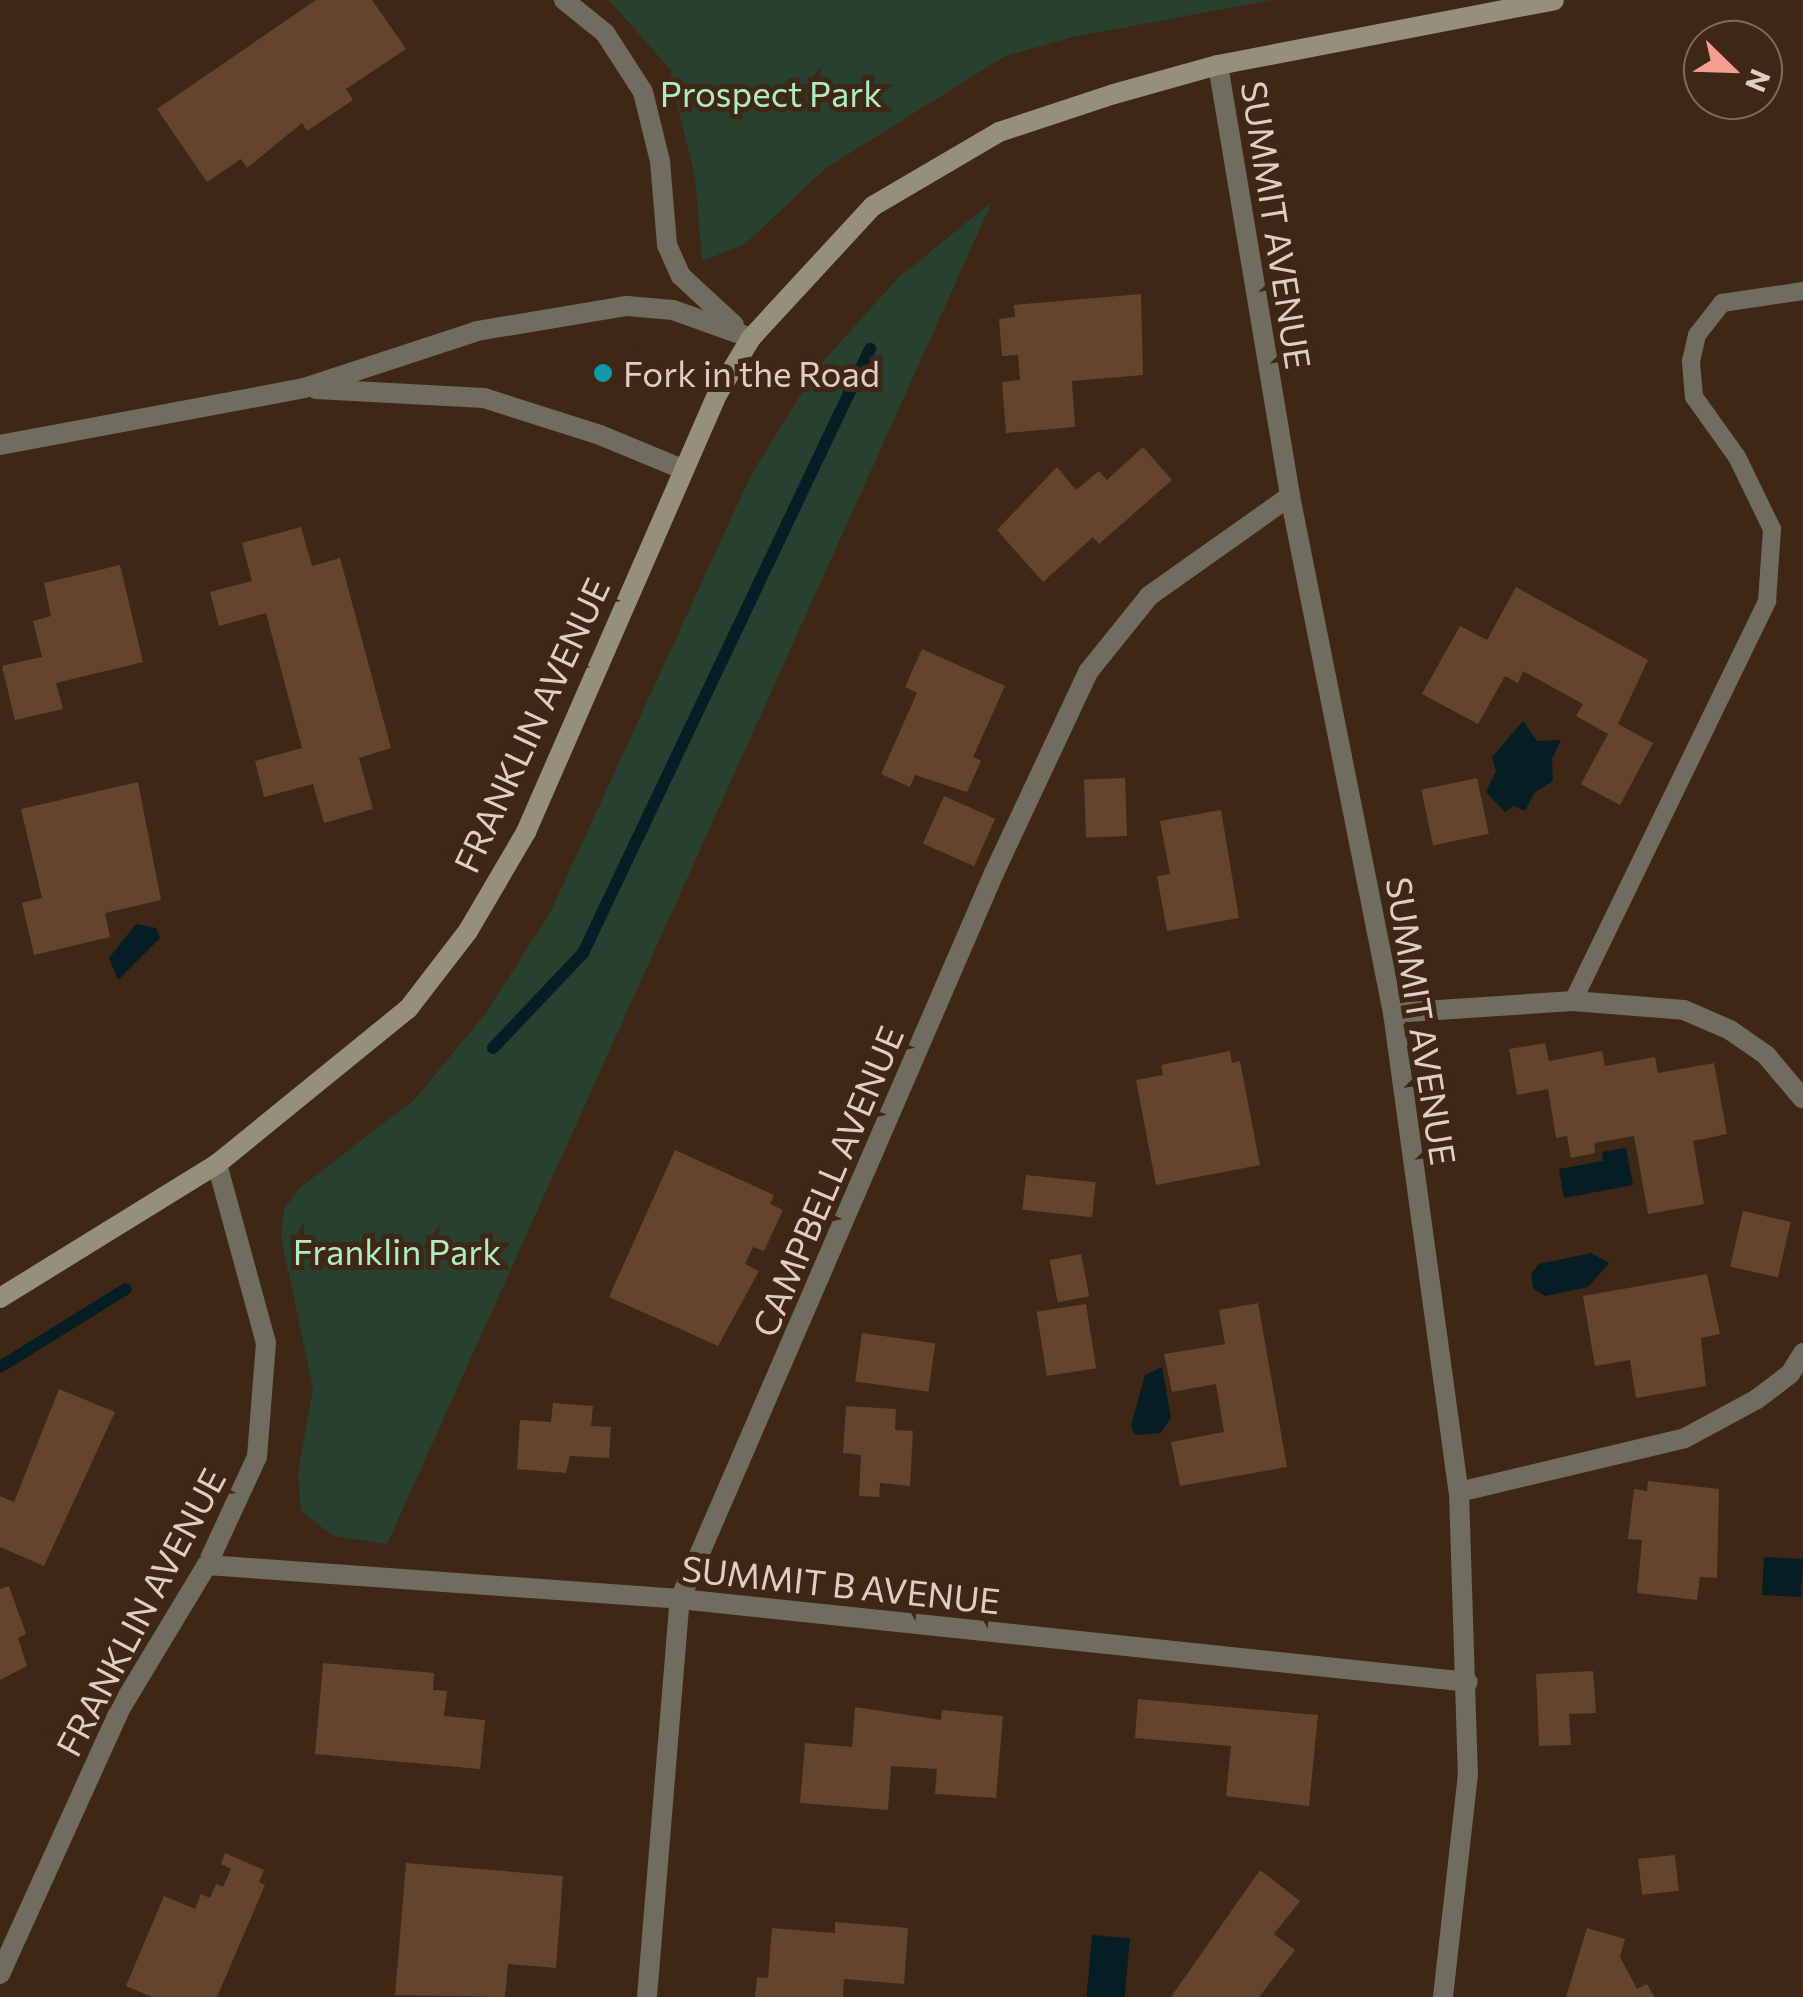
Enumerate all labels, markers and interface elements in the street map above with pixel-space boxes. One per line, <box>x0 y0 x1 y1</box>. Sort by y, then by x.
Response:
north arrow <box>1683 20 1783 120</box>
text: N <box>1739 65 1779 97</box>
park label: Prospect Park <box>660 72 882 114</box>
street label: SUMMIT AVENUE <box>1234 78 1320 372</box>
place label: Fork in the Road <box>623 352 880 394</box>
marker: Fork in the Road <box>592 362 614 384</box>
street label: FRANKLIN AVENUE <box>444 571 618 879</box>
street label: SUMMIT AVENUE <box>1379 874 1465 1168</box>
street label: CAMPBELL AVENUE <box>743 1020 911 1342</box>
park label: Franklin Park <box>293 1230 501 1272</box>
street label: FRANKLIN AVENUE <box>46 1461 234 1763</box>
street label: SUMMIT B AVENUE <box>680 1546 1002 1622</box>

